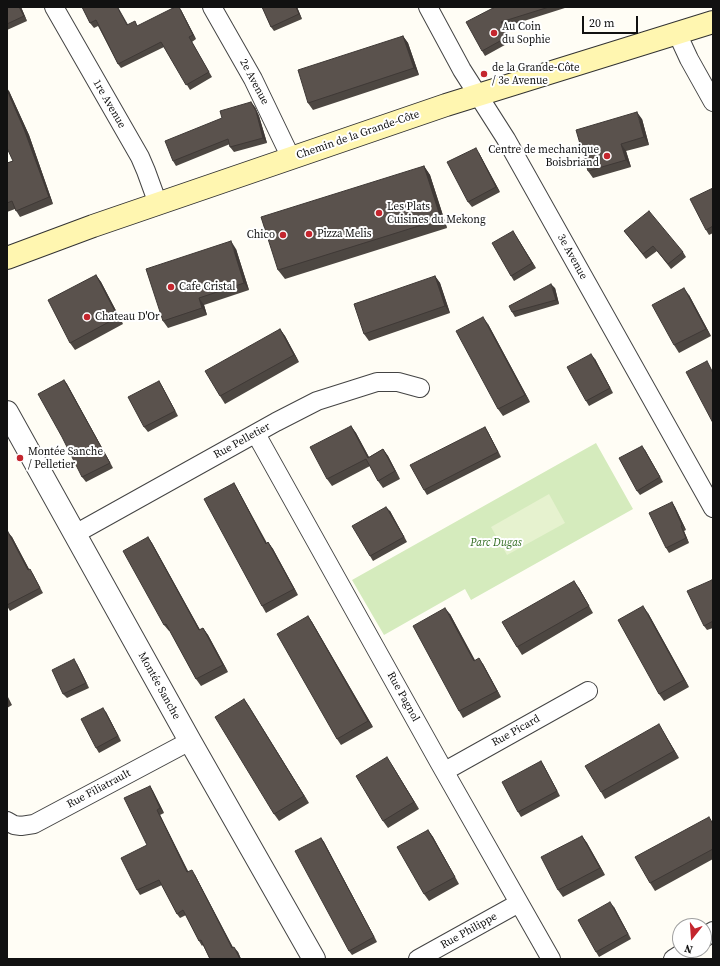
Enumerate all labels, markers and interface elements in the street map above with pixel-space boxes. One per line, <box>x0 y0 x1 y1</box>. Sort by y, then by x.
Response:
scale bar <box>584 8 640 34</box>
text: 20 m <box>589 15 615 31</box>
place label: Au Coin du Sophie <box>502 20 550 46</box>
marker: Au Coin du Sophie <box>489 28 499 38</box>
street label: 2e Avenue <box>236 57 272 107</box>
place label: de la Grande-Côte / 3e Avenue <box>492 61 580 87</box>
marker: de la Grande-Côte / 3e Avenue <box>479 69 489 79</box>
street label: 1re Avenue <box>90 77 128 131</box>
street label: Chemin de la Grande-Côte <box>295 108 421 162</box>
place label: Centre de mechanique Boisbriand <box>488 143 599 169</box>
marker: Centre de mechanique Boisbriand <box>602 151 612 161</box>
place label: Les Plats Cuisines du Mekong <box>387 200 486 226</box>
marker: Les Plats Cuisines du Mekong <box>374 208 384 218</box>
place label: Pizza Melis <box>317 227 372 241</box>
place label: Chico <box>247 228 275 242</box>
marker: Pizza Melis <box>304 229 314 239</box>
marker: Chico <box>278 230 288 240</box>
street label: 3e Avenue <box>554 232 590 282</box>
place label: Cafe Cristal <box>179 280 236 294</box>
marker: Cafe Cristal <box>166 282 176 292</box>
place label: Chateau D'Or <box>95 310 160 324</box>
marker: Chateau D'Or <box>82 312 92 322</box>
street label: Rue Pelletier <box>211 420 273 462</box>
place label: Montée Sanche / Pelletier <box>28 445 103 471</box>
marker: Montée Sanche / Pelletier <box>15 453 25 463</box>
park label: Parc Dugas <box>470 536 522 550</box>
street label: Montée Sanche <box>135 650 183 722</box>
street label: Rue Pagnol <box>384 670 422 724</box>
street label: Rue Picard <box>490 712 542 750</box>
street label: Rue Filiatrault <box>65 767 133 811</box>
street label: Rue Philippe <box>438 910 500 952</box>
north arrow <box>672 918 712 958</box>
text: N <box>683 941 695 957</box>

